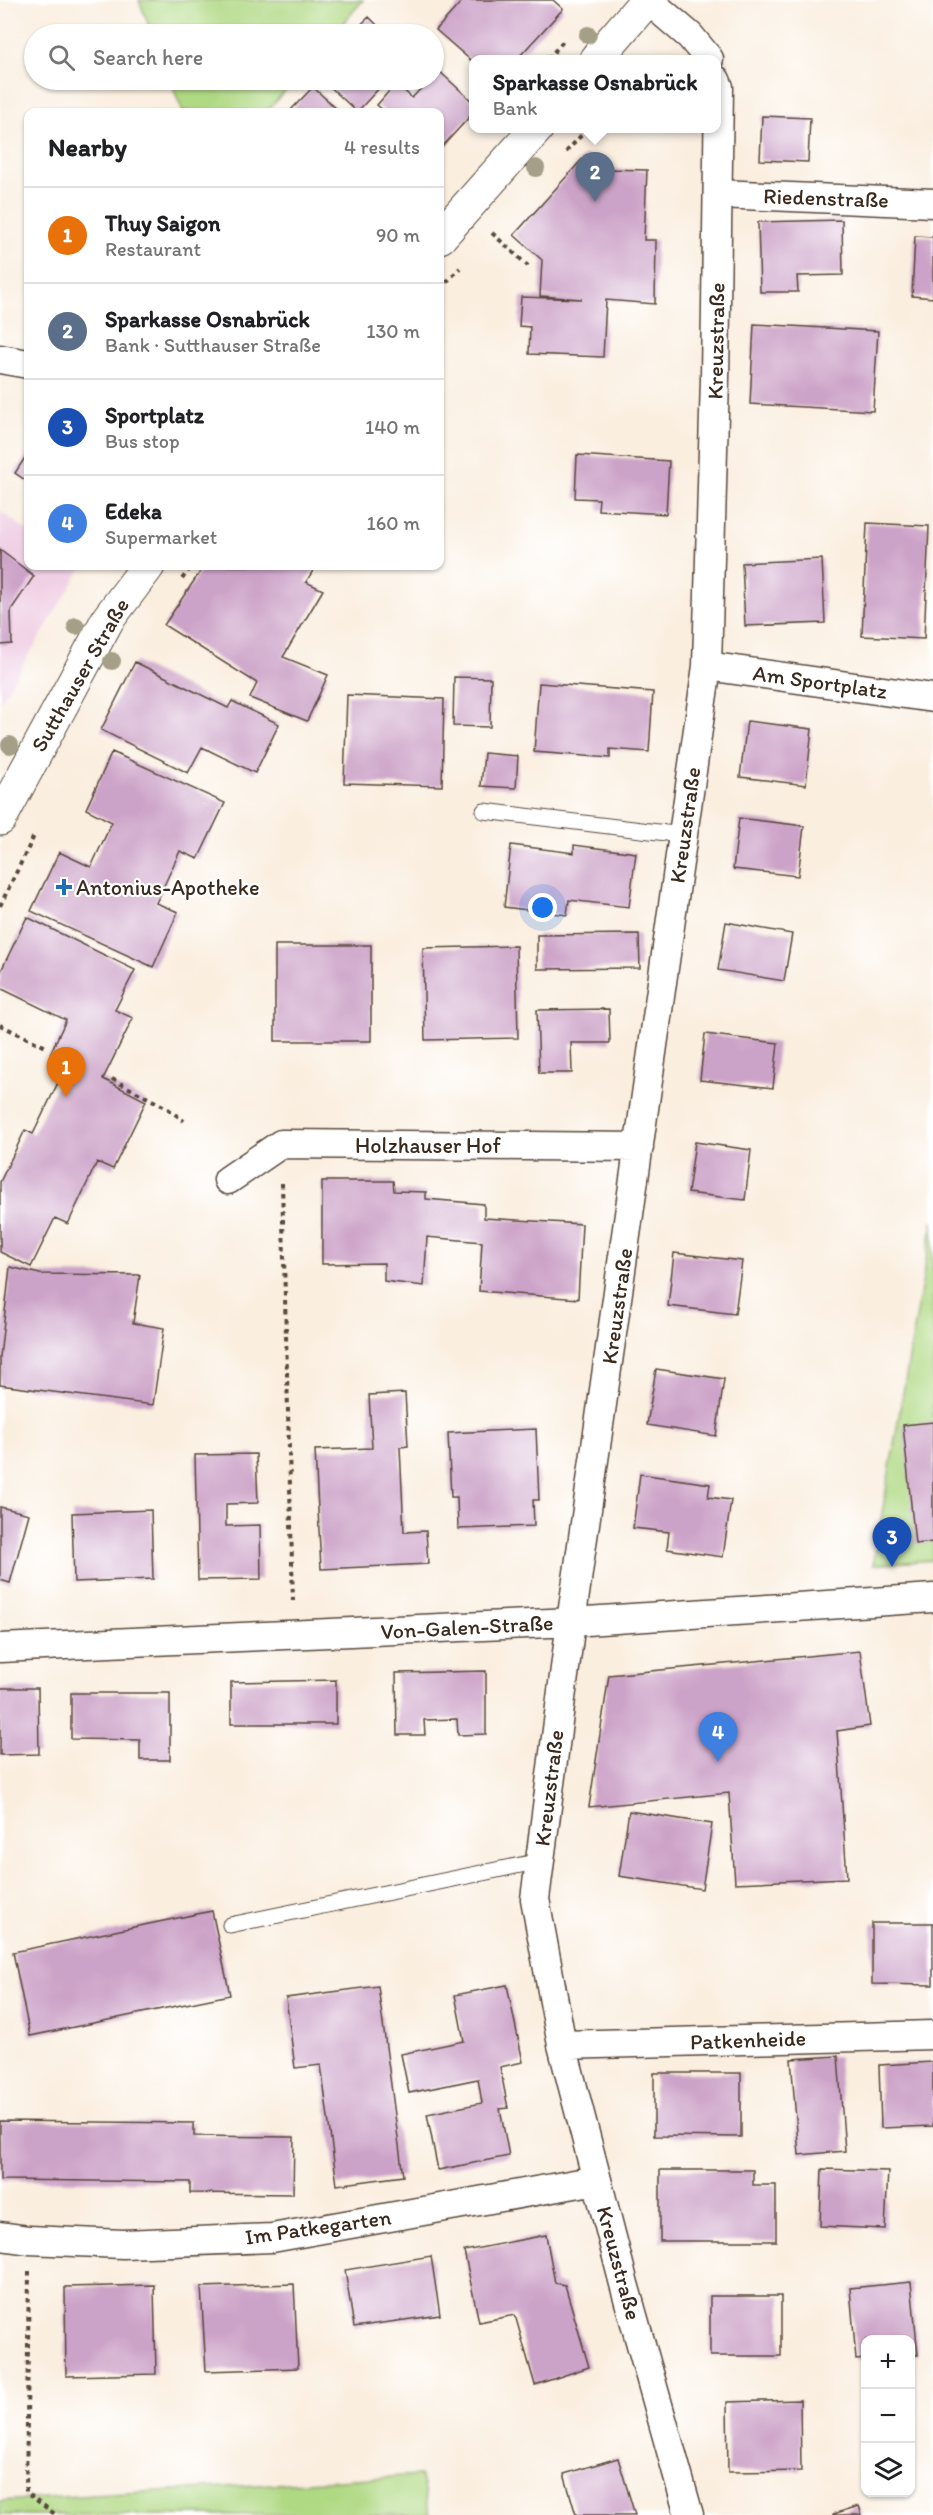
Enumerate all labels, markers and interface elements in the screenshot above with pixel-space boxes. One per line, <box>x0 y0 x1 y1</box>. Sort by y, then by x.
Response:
search box <box>24 24 444 90</box>
icon: search <box>45 41 78 74</box>
text: Search here <box>93 44 203 71</box>
popup <box>469 55 721 133</box>
text: Sparkasse Osnabrück <box>493 69 697 96</box>
text: Bank <box>493 96 537 120</box>
text: Nearby <box>48 131 127 163</box>
text: 4 results <box>344 135 420 159</box>
pin: 2 <box>576 152 614 202</box>
street label: Riedenstraße <box>763 182 889 214</box>
text: Thuy Saigon <box>105 210 220 237</box>
text: 1 <box>63 223 72 247</box>
text: 90 m <box>376 223 420 247</box>
text: Restaurant <box>105 237 201 261</box>
street label: Kreuzstraße <box>701 282 731 400</box>
text: Sparkasse Osnabrück <box>105 306 310 333</box>
text: 2 <box>62 319 73 343</box>
text: 130 m <box>366 319 420 343</box>
text: Bank · Sutthauser Straße <box>105 333 321 357</box>
text: Sportplatz <box>105 402 204 429</box>
text: 3 <box>62 415 73 439</box>
text: 140 m <box>365 415 420 439</box>
text: Bus stop <box>105 429 180 453</box>
text: Edeka <box>105 498 162 525</box>
text: 4 <box>61 511 74 535</box>
text: 160 m <box>367 511 420 535</box>
text: Supermarket <box>105 525 217 549</box>
street label: Sutthauser Straße <box>25 593 135 757</box>
street label: Am Sportplatz <box>751 659 889 705</box>
street label: Kreuzstraße <box>663 765 707 885</box>
place label: Antonius-Apotheke <box>76 874 260 901</box>
marker: Antonius-Apotheke <box>57 880 71 894</box>
your location <box>528 893 557 922</box>
pin: 1 <box>46 1048 86 1097</box>
street label: Holzhauser Hof <box>355 1132 502 1159</box>
street label: Kreuzstraße <box>595 1246 639 1366</box>
pin: 3 <box>872 1518 912 1567</box>
street label: Von-Galen-Straße <box>380 1609 554 1645</box>
pin: 4 <box>698 1712 738 1762</box>
street label: Kreuzstraße <box>528 1728 570 1848</box>
street label: Patkenheide <box>690 2024 806 2056</box>
street label: Im Patkegarten <box>243 2203 393 2251</box>
street label: Kreuzstraße <box>591 2203 647 2323</box>
map controls <box>861 2335 915 2497</box>
button: + <box>861 2335 915 2389</box>
button: − <box>861 2389 915 2443</box>
button: layers <box>861 2443 915 2497</box>

